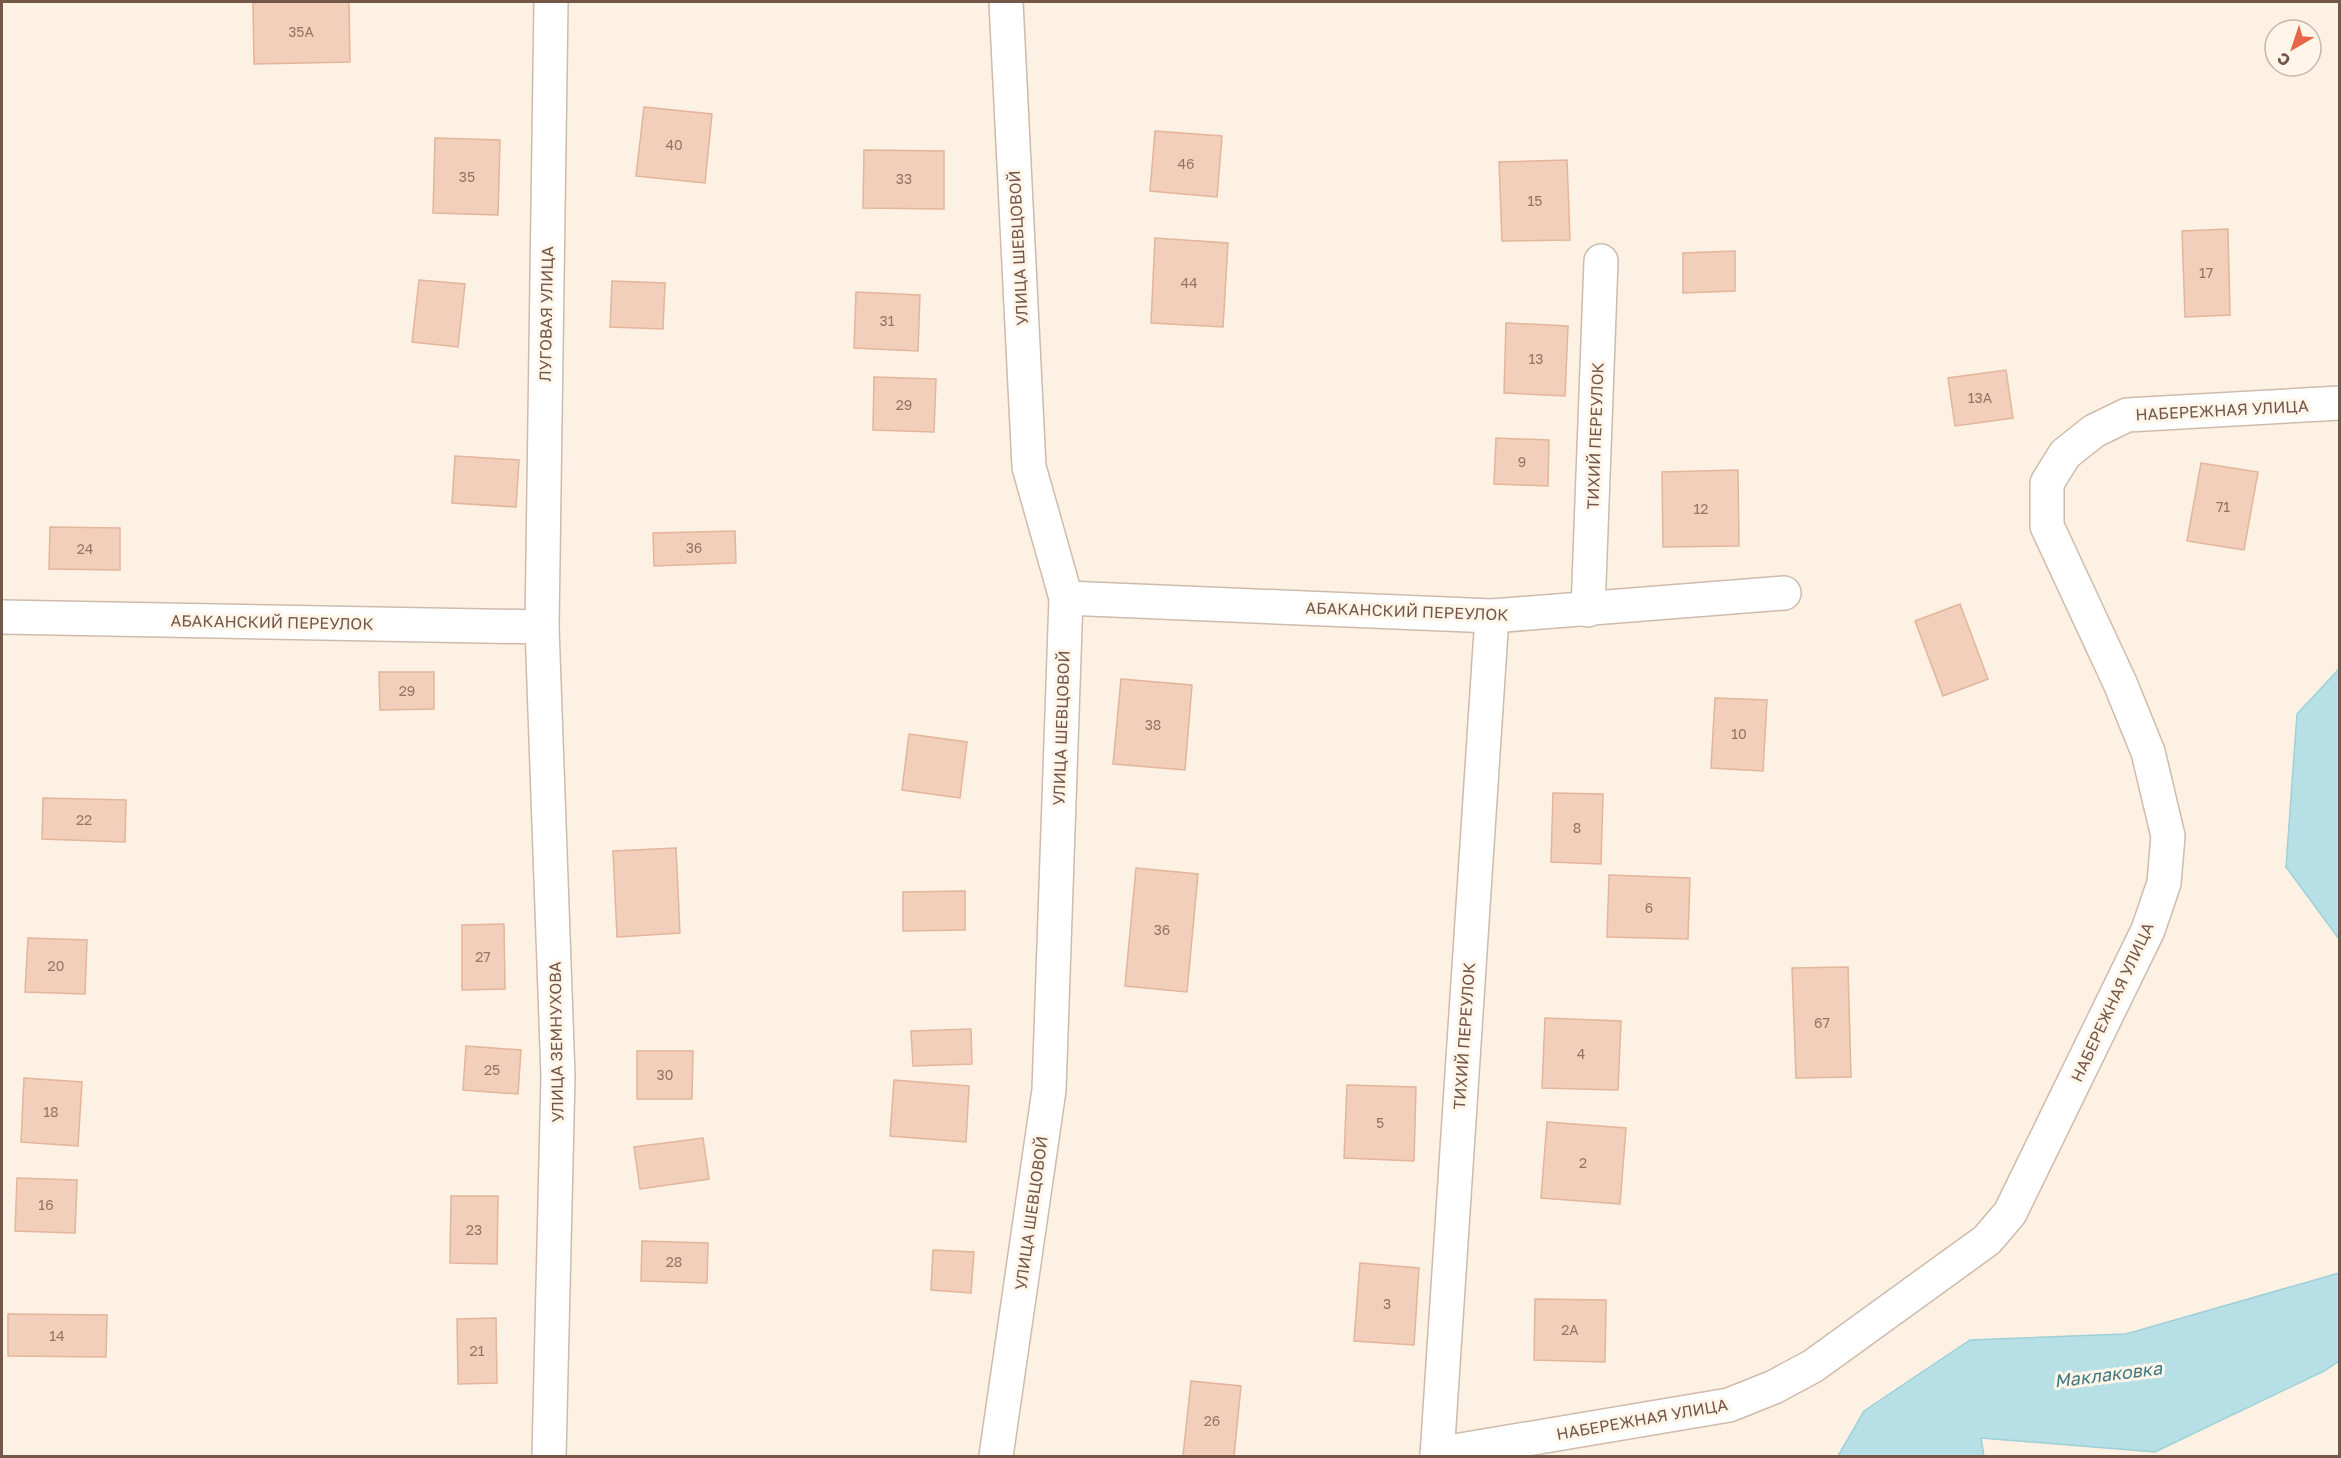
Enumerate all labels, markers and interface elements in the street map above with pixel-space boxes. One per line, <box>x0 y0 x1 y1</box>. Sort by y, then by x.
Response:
north arrow <box>2263 18 2323 78</box>
house number: 35А <box>288 23 314 40</box>
text: С <box>2273 48 2294 71</box>
house number: 40 <box>665 136 683 153</box>
house number: 46 <box>1177 155 1195 172</box>
house number: 35 <box>459 168 475 185</box>
house number: 33 <box>896 170 912 187</box>
street label: УЛИЦА ШЕВЦОВОЙ <box>1004 170 1032 326</box>
house number: 15 <box>1528 192 1542 209</box>
street label: ЛУГОВАЯ УЛИЦА <box>535 246 557 382</box>
house number: 17 <box>2199 264 2213 281</box>
house number: 44 <box>1180 274 1198 291</box>
house number: 31 <box>880 312 895 329</box>
house number: 13 <box>1529 350 1543 367</box>
street label: ТИХИЙ ПЕРЕУЛОК <box>1582 362 1608 510</box>
house number: 13А <box>1968 389 1993 406</box>
street label: НАБЕРЕЖНАЯ УЛИЦА <box>2135 395 2309 425</box>
house number: 29 <box>896 396 912 413</box>
house number: 9 <box>1518 453 1526 470</box>
house number: 71 <box>2216 498 2230 515</box>
house number: 12 <box>1694 500 1708 517</box>
house number: 36 <box>686 539 702 556</box>
house number: 24 <box>77 540 93 557</box>
street label: АБАКАНСКИЙ ПЕРЕУЛОК <box>1305 597 1509 625</box>
street label: АБАКАНСКИЙ ПЕРЕУЛОК <box>170 610 374 634</box>
street label: УЛИЦА ШЕВЦОВОЙ <box>1048 650 1074 806</box>
house number: 29 <box>399 682 415 699</box>
house number: 38 <box>1145 716 1161 733</box>
house number: 10 <box>1731 725 1747 742</box>
house number: 22 <box>76 811 92 828</box>
house number: 8 <box>1573 819 1581 836</box>
house number: 6 <box>1645 899 1653 916</box>
street label: НАБЕРЕЖНАЯ УЛИЦА <box>2066 919 2158 1085</box>
house number: 36 <box>1154 921 1170 938</box>
house number: 27 <box>475 948 491 965</box>
house number: 20 <box>48 957 64 974</box>
street label: УЛИЦА ЗЕМНУХОВА <box>545 961 567 1123</box>
street label: ТИХИЙ ПЕРЕУЛОК <box>1449 962 1479 1110</box>
house number: 67 <box>1814 1014 1830 1031</box>
house number: 4 <box>1577 1045 1585 1062</box>
house number: 25 <box>484 1061 500 1078</box>
house number: 30 <box>657 1066 673 1083</box>
house number: 18 <box>43 1103 59 1120</box>
house number: 5 <box>1376 1114 1384 1131</box>
street label: УЛИЦА ШЕВЦОВОЙ <box>1010 1135 1052 1291</box>
house number: 2 <box>1579 1154 1587 1171</box>
house number: 16 <box>38 1196 54 1213</box>
house number: 23 <box>466 1221 482 1238</box>
house number: 28 <box>666 1253 682 1270</box>
house number: 3 <box>1383 1295 1391 1312</box>
house number: 2А <box>1561 1321 1579 1338</box>
house number: 14 <box>49 1327 65 1344</box>
house number: 21 <box>470 1342 485 1359</box>
water label: Маклаковка <box>2053 1356 2164 1392</box>
street label: НАБЕРЕЖНАЯ УЛИЦА <box>1555 1394 1729 1444</box>
house number: 26 <box>1204 1412 1220 1429</box>

